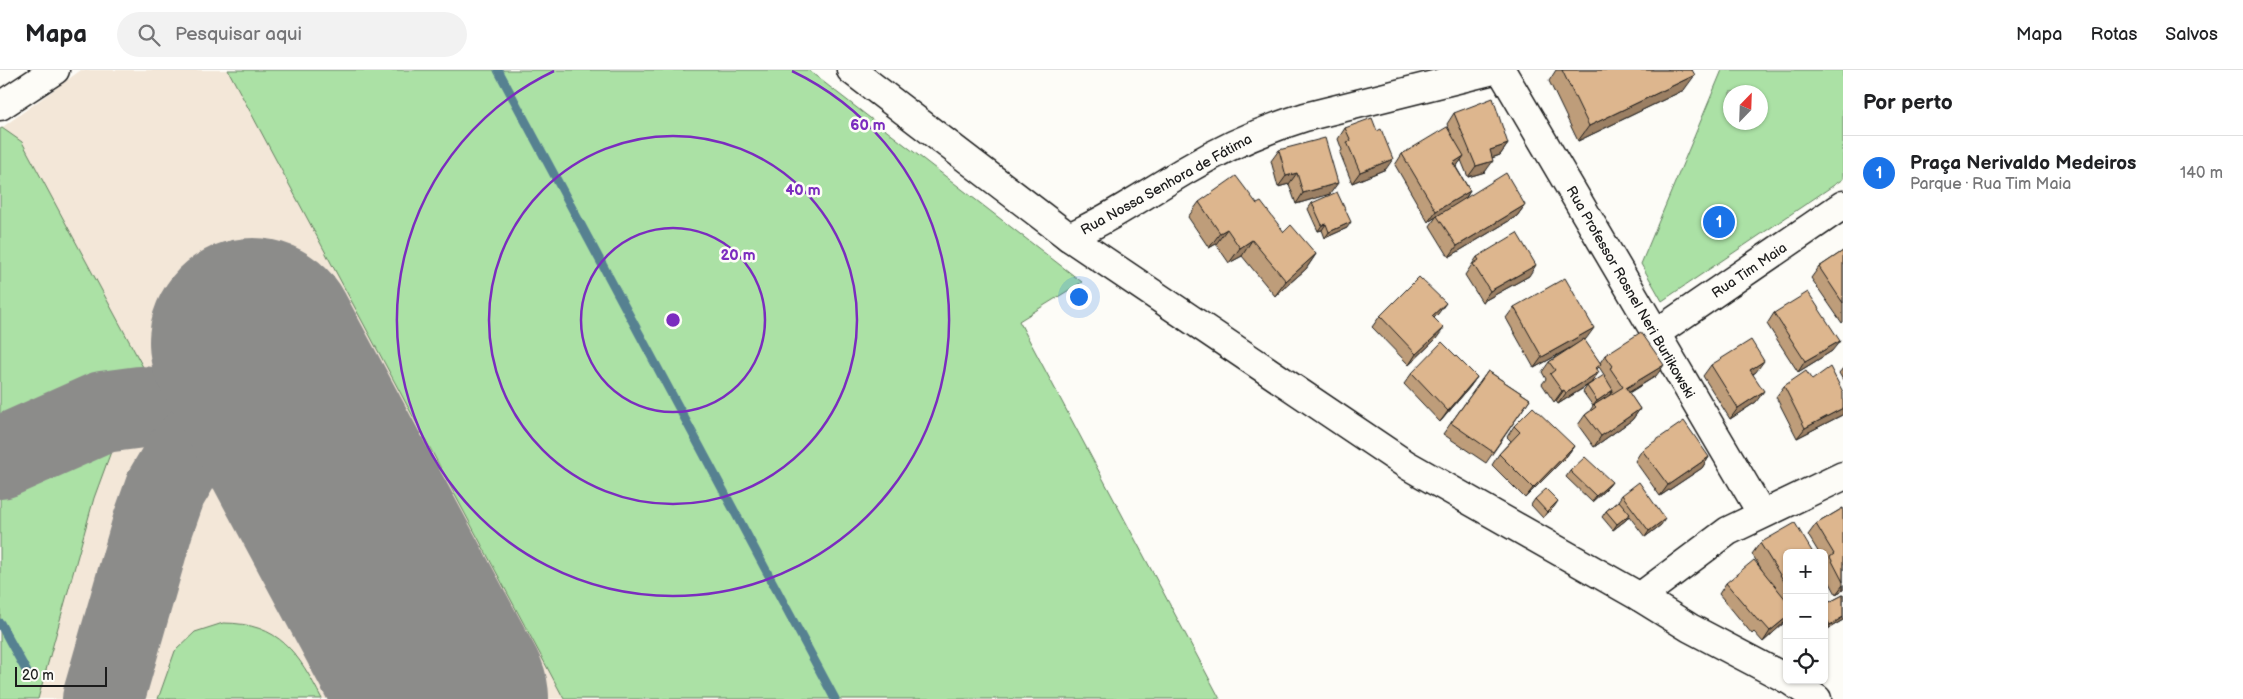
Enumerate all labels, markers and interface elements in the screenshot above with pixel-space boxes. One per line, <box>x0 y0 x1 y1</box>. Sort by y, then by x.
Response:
search box <box>117 12 467 57</box>
text: Mapa <box>25 20 87 49</box>
icon: search <box>135 21 163 49</box>
text: Pesquisar aqui <box>175 23 302 46</box>
text: Mapa <box>2016 24 2062 45</box>
text: Rotas <box>2090 24 2137 45</box>
text: Salvos <box>2165 24 2218 45</box>
north arrow <box>1723 85 1768 130</box>
text: Por perto <box>1863 90 1953 115</box>
text: 60 m <box>850 116 886 135</box>
street label: Rua Nossa Senhora de Fátima <box>1078 130 1255 239</box>
text: Praça Nerivaldo Medeiros <box>1910 152 2136 175</box>
text: 1 <box>1876 164 1882 183</box>
text: 140 m <box>2180 164 2223 183</box>
text: Parque · Rua Tim Maia <box>1910 175 2071 194</box>
text: 40 m <box>785 181 821 200</box>
street label: Rua Professor Rosnel Neri Burlikowski <box>1563 183 1699 401</box>
pin: 1 <box>1703 203 1735 241</box>
street label: Rua Tim Maia <box>1709 239 1790 302</box>
text: 20 m <box>721 246 756 265</box>
your location <box>1066 284 1092 310</box>
centre of rings <box>664 311 682 329</box>
map controls <box>1783 549 1828 684</box>
button: + <box>1783 549 1828 594</box>
button: − <box>1783 594 1828 639</box>
button: locate <box>1783 639 1828 684</box>
scale bar <box>15 664 108 687</box>
text: 20 m <box>22 667 54 684</box>

